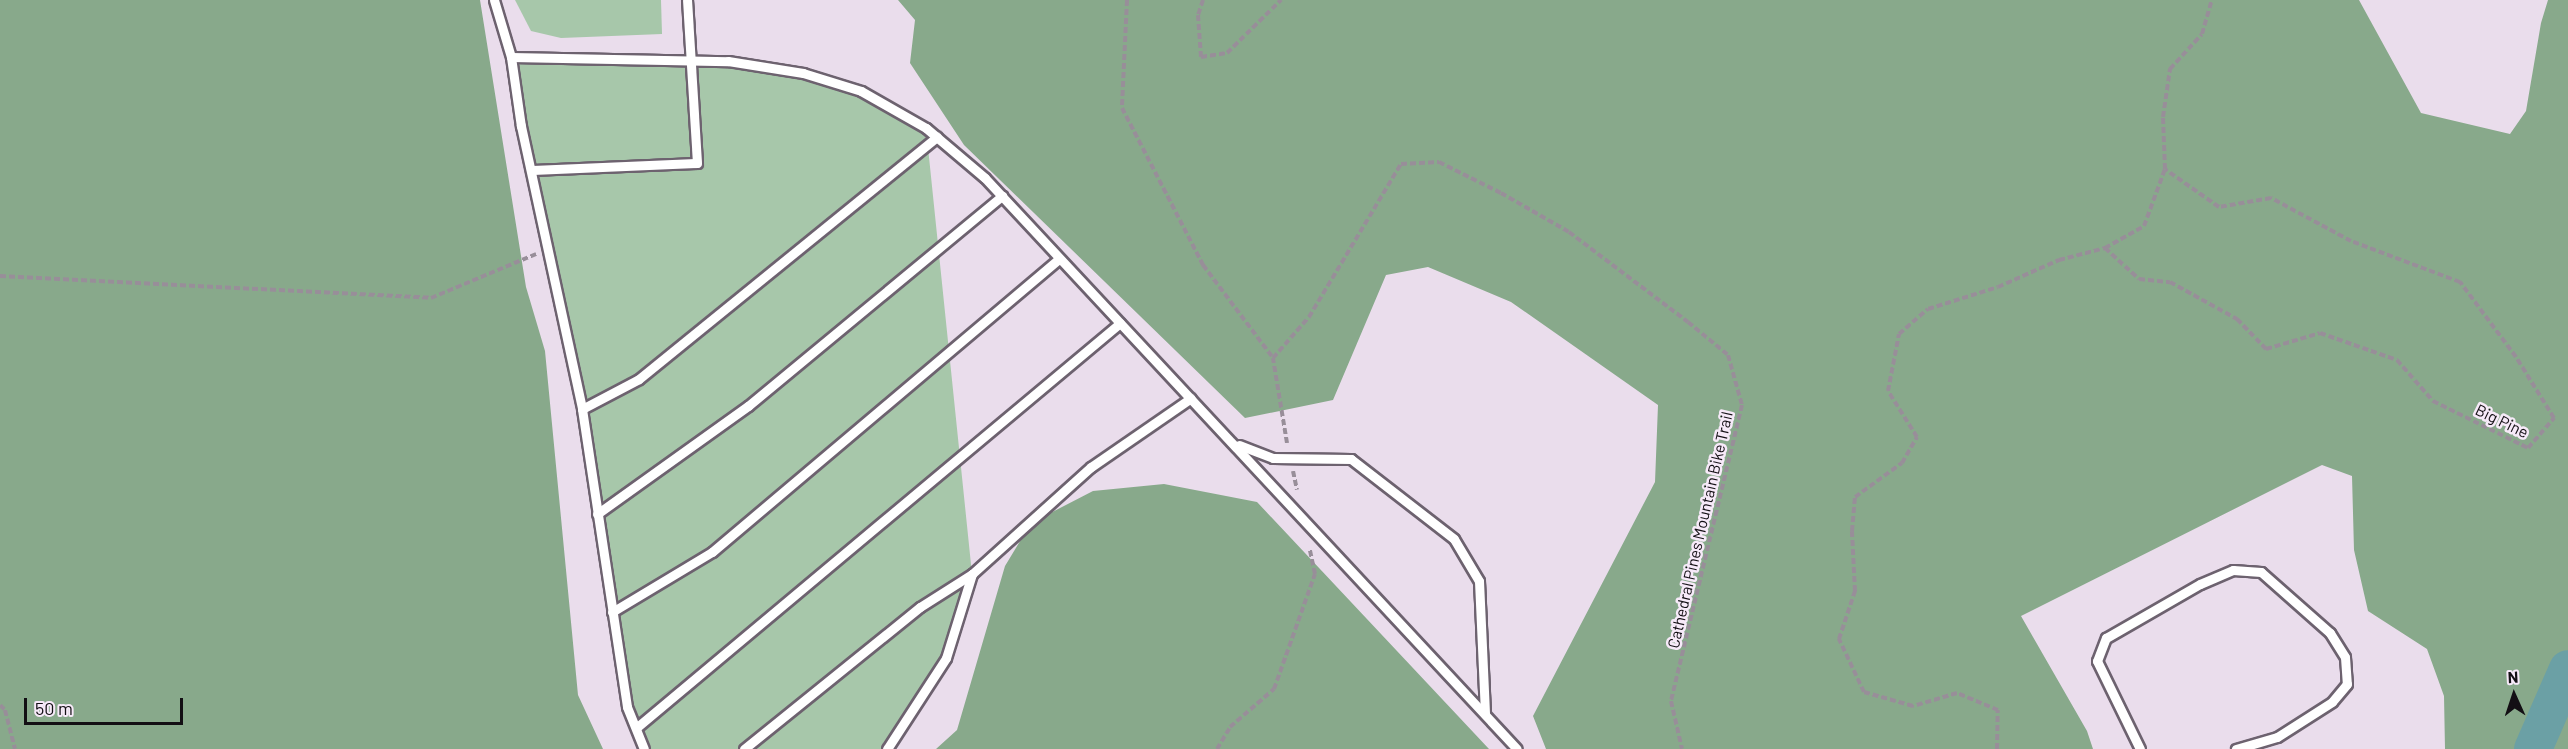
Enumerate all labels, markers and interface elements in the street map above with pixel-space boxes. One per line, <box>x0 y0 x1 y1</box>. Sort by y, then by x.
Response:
street label: Big Pine <box>2472 400 2532 442</box>
street label: Cathedral Pines Mountain Bike Trail <box>1663 410 1737 650</box>
north arrow <box>2484 665 2544 725</box>
text: N <box>2507 667 2519 686</box>
scale bar <box>27 686 186 724</box>
text: 50 m <box>35 697 73 719</box>

